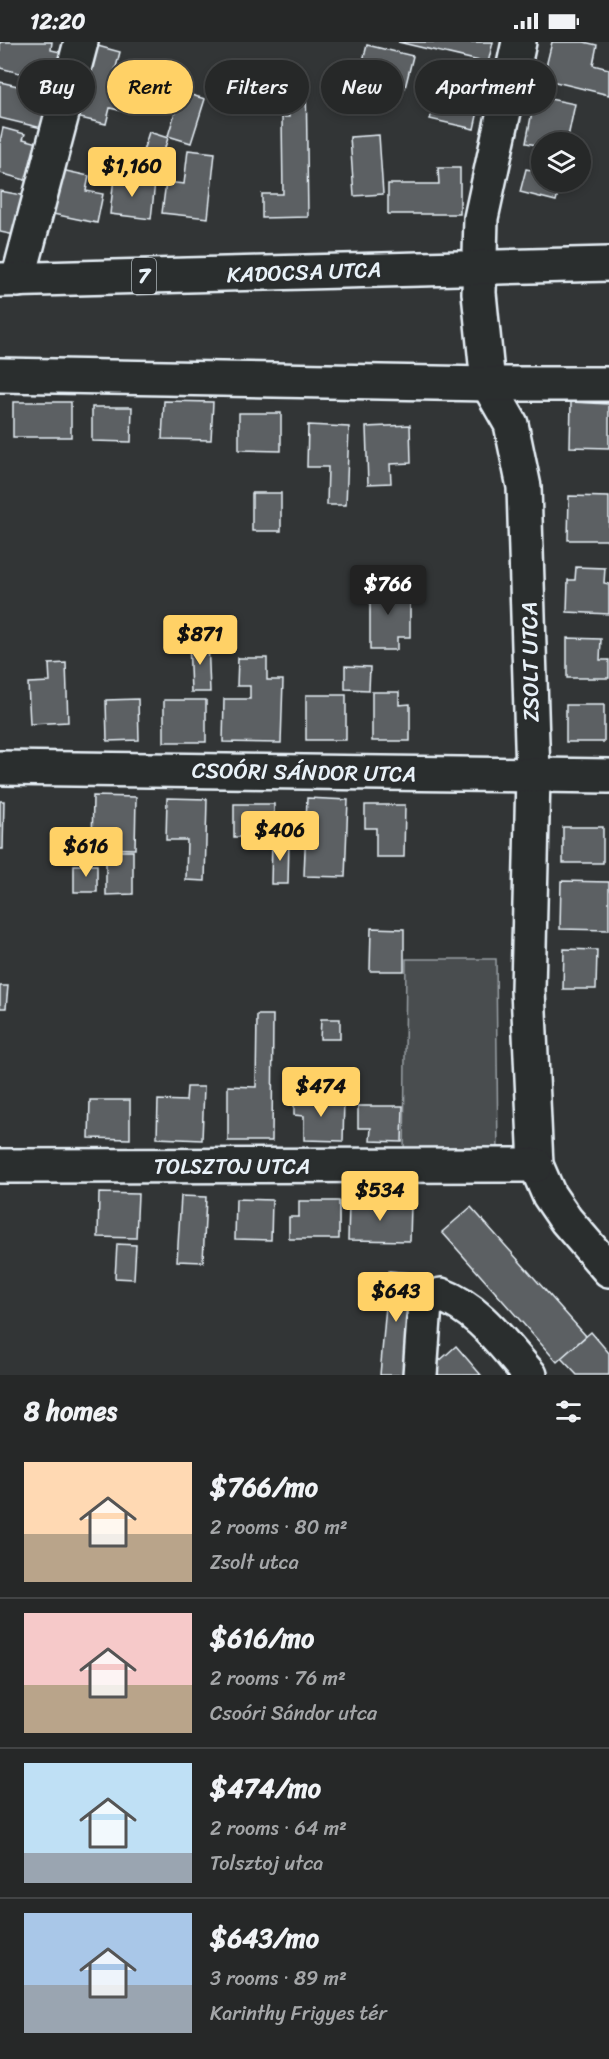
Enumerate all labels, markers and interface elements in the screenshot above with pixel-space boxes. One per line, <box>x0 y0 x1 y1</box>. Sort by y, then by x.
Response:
text: 12:20 <box>30 2 85 41</box>
chip: Buy <box>18 60 95 114</box>
chip: Rent <box>107 60 193 114</box>
chip: Filters <box>205 60 309 114</box>
chip: New <box>321 60 403 114</box>
chip: Apartment <box>415 60 556 114</box>
map controls <box>531 132 591 192</box>
button: layers <box>531 132 591 192</box>
pin: $1,160 <box>83 147 181 198</box>
text: $1,160 <box>102 149 162 184</box>
street label: KADOCSA UTCA <box>226 250 382 294</box>
road number: 7 <box>132 258 156 294</box>
pin: $766 <box>352 565 424 616</box>
text: $766 <box>364 567 412 602</box>
street label: ZSOLT UTCA <box>509 601 551 723</box>
pin: $871 <box>164 615 236 666</box>
text: $871 <box>177 617 223 652</box>
street label: CSOÓRI SÁNDOR UTCA <box>191 751 417 793</box>
pin: $406 <box>244 811 316 862</box>
text: $406 <box>255 813 305 848</box>
pin: $616 <box>50 827 122 878</box>
text: $616 <box>64 829 108 864</box>
pin: $474 <box>285 1067 357 1118</box>
text: $474 <box>296 1069 346 1104</box>
street label: TOLSZTOJ UTCA <box>154 1147 310 1186</box>
pin: $534 <box>344 1171 416 1222</box>
text: $534 <box>355 1173 405 1208</box>
pin: $643 <box>360 1272 432 1323</box>
text: $643 <box>372 1274 420 1309</box>
text: 8 homes <box>24 1388 117 1434</box>
icon: filters <box>552 1395 585 1428</box>
text: $766/mo <box>210 1464 318 1510</box>
icon: home <box>72 1486 144 1558</box>
text: 2 rooms · 80 m² <box>210 1510 348 1545</box>
text: Zsolt utca <box>210 1545 299 1580</box>
text: $616/mo <box>210 1615 314 1661</box>
icon: home <box>72 1637 144 1709</box>
text: 2 rooms · 76 m² <box>210 1661 346 1696</box>
text: Csoóri Sándor utca <box>210 1696 377 1731</box>
text: $474/mo <box>210 1765 321 1811</box>
icon: home <box>72 1787 144 1859</box>
text: 2 rooms · 64 m² <box>210 1811 347 1846</box>
text: Tolsztoj utca <box>210 1846 323 1881</box>
text: $643/mo <box>210 1915 319 1961</box>
icon: home <box>72 1937 144 2009</box>
text: 3 rooms · 89 m² <box>210 1961 347 1996</box>
text: Karinthy Frigyes tér <box>210 1996 387 2031</box>

